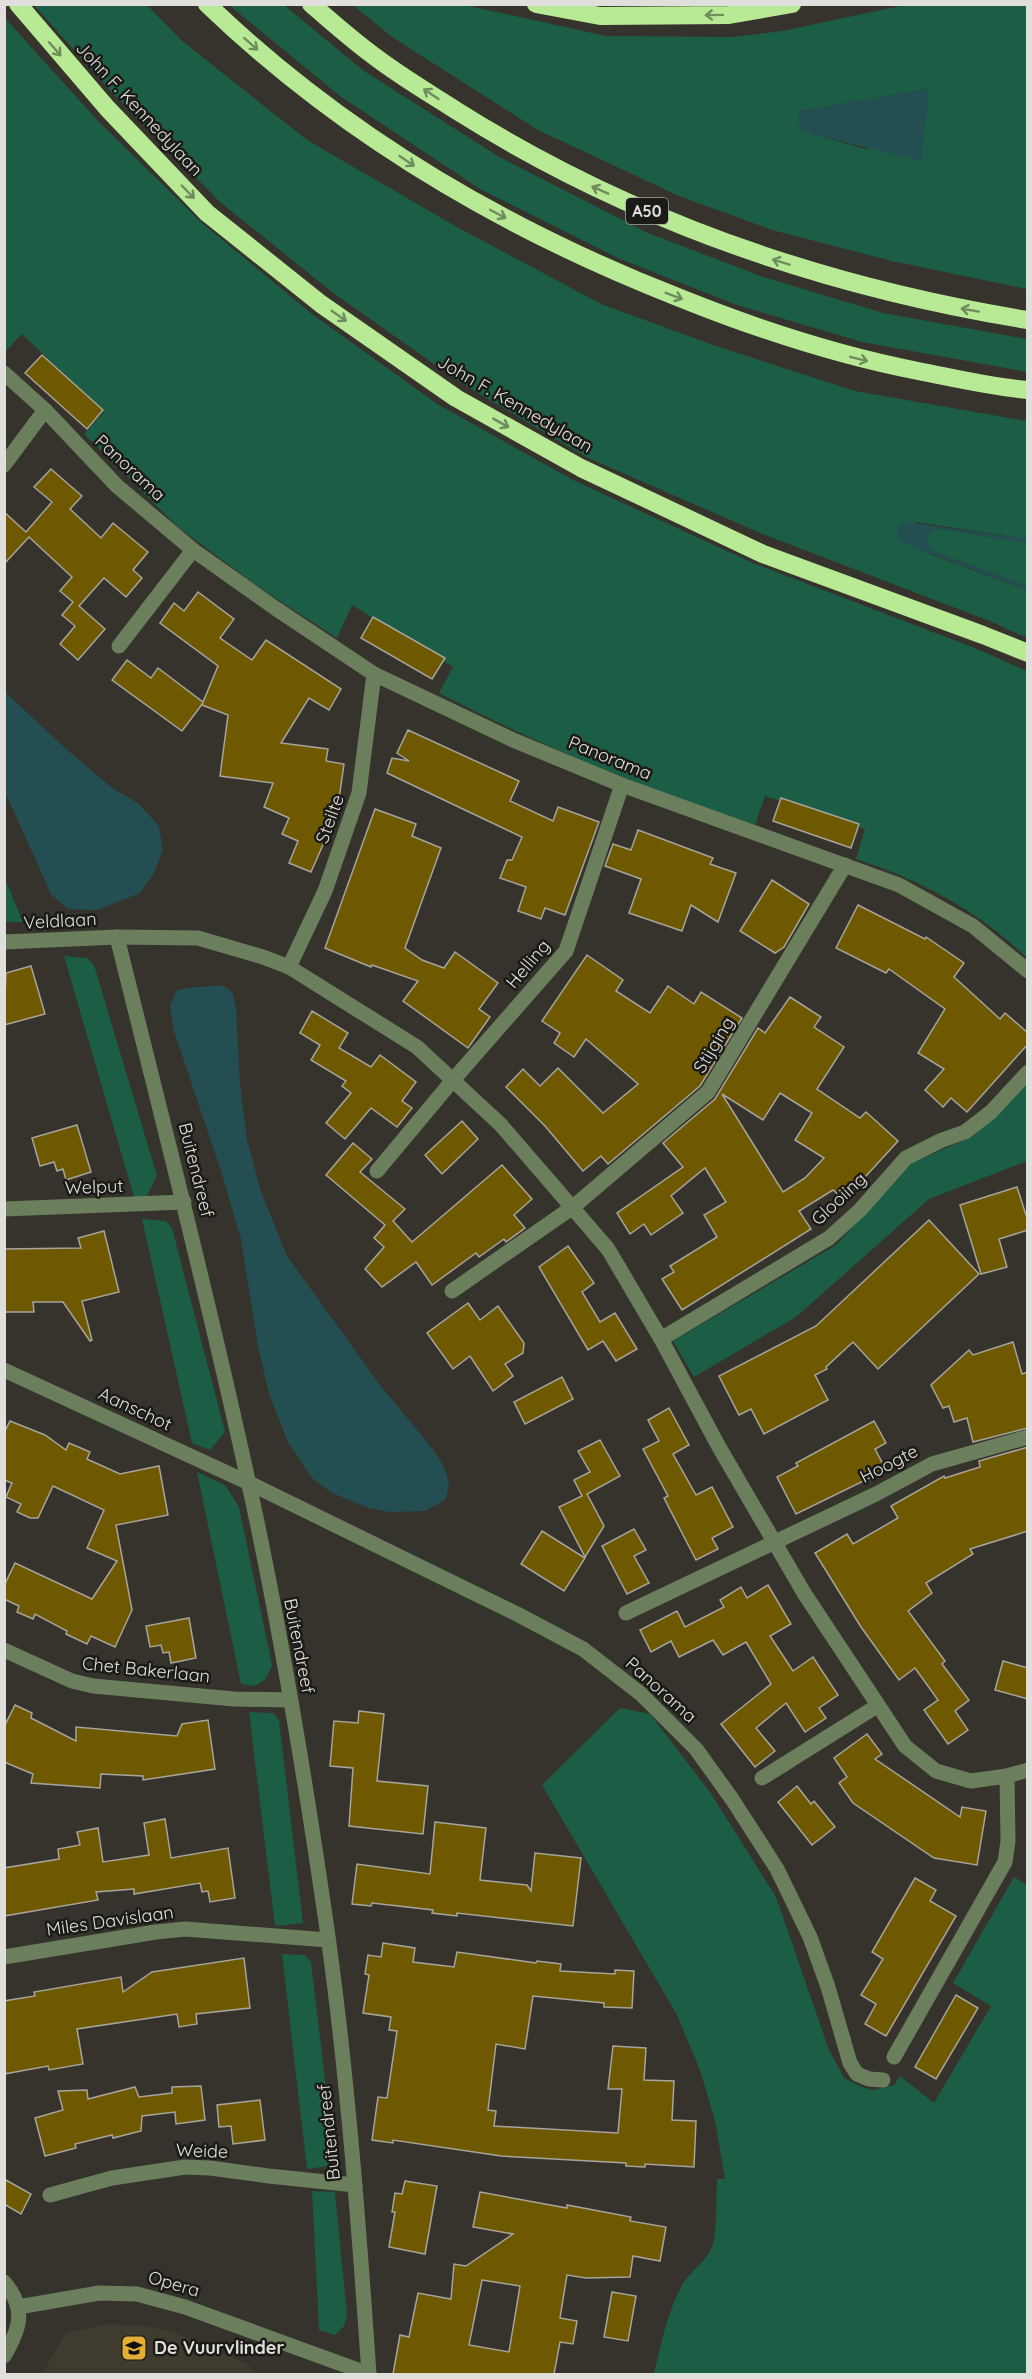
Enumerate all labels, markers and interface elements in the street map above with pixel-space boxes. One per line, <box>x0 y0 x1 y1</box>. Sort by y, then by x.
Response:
one-way arrow <box>704 9 724 21</box>
street label: John F. Kennedylaan <box>71 37 208 181</box>
one-way arrow <box>243 37 259 50</box>
one-way arrow <box>48 41 62 57</box>
one-way arrow <box>423 88 439 100</box>
one-way arrow <box>398 154 415 167</box>
one-way arrow <box>592 183 610 195</box>
one-way arrow <box>181 185 195 200</box>
road number: A50 <box>626 198 668 224</box>
one-way arrow <box>488 209 506 220</box>
one-way arrow <box>772 256 791 267</box>
one-way arrow <box>664 291 683 302</box>
one-way arrow <box>960 305 980 316</box>
one-way arrow <box>330 310 346 322</box>
street label: John F. Kennedylaan <box>433 350 597 457</box>
one-way arrow <box>849 353 868 365</box>
one-way arrow <box>492 417 509 429</box>
street label: Panorama <box>90 429 170 506</box>
street label: Panorama <box>565 730 655 785</box>
street label: Steilte <box>310 791 349 846</box>
street label: Veldlaan <box>23 907 97 934</box>
street label: Helling <box>501 934 555 993</box>
street label: Stijging <box>688 1012 739 1077</box>
street label: Buitendreef <box>174 1120 219 1220</box>
street label: Glooiing <box>806 1167 871 1230</box>
street label: Welput <box>64 1174 124 1199</box>
street label: Aanschot <box>95 1382 176 1436</box>
street label: Hoogte <box>856 1439 922 1488</box>
street label: Buitendreef <box>279 1596 320 1696</box>
street label: Chet Bakerlaan <box>81 1651 211 1688</box>
street label: Panorama <box>621 1652 702 1728</box>
street label: Miles Davislaan <box>45 1900 175 1941</box>
street label: Buitendreef <box>312 2082 345 2181</box>
street label: Weide <box>176 2138 229 2163</box>
street label: Opera <box>146 2265 203 2302</box>
school or university icon: De Vuurvlinder <box>119 2333 149 2363</box>
place label: De Vuurvlinder <box>154 2336 284 2359</box>

